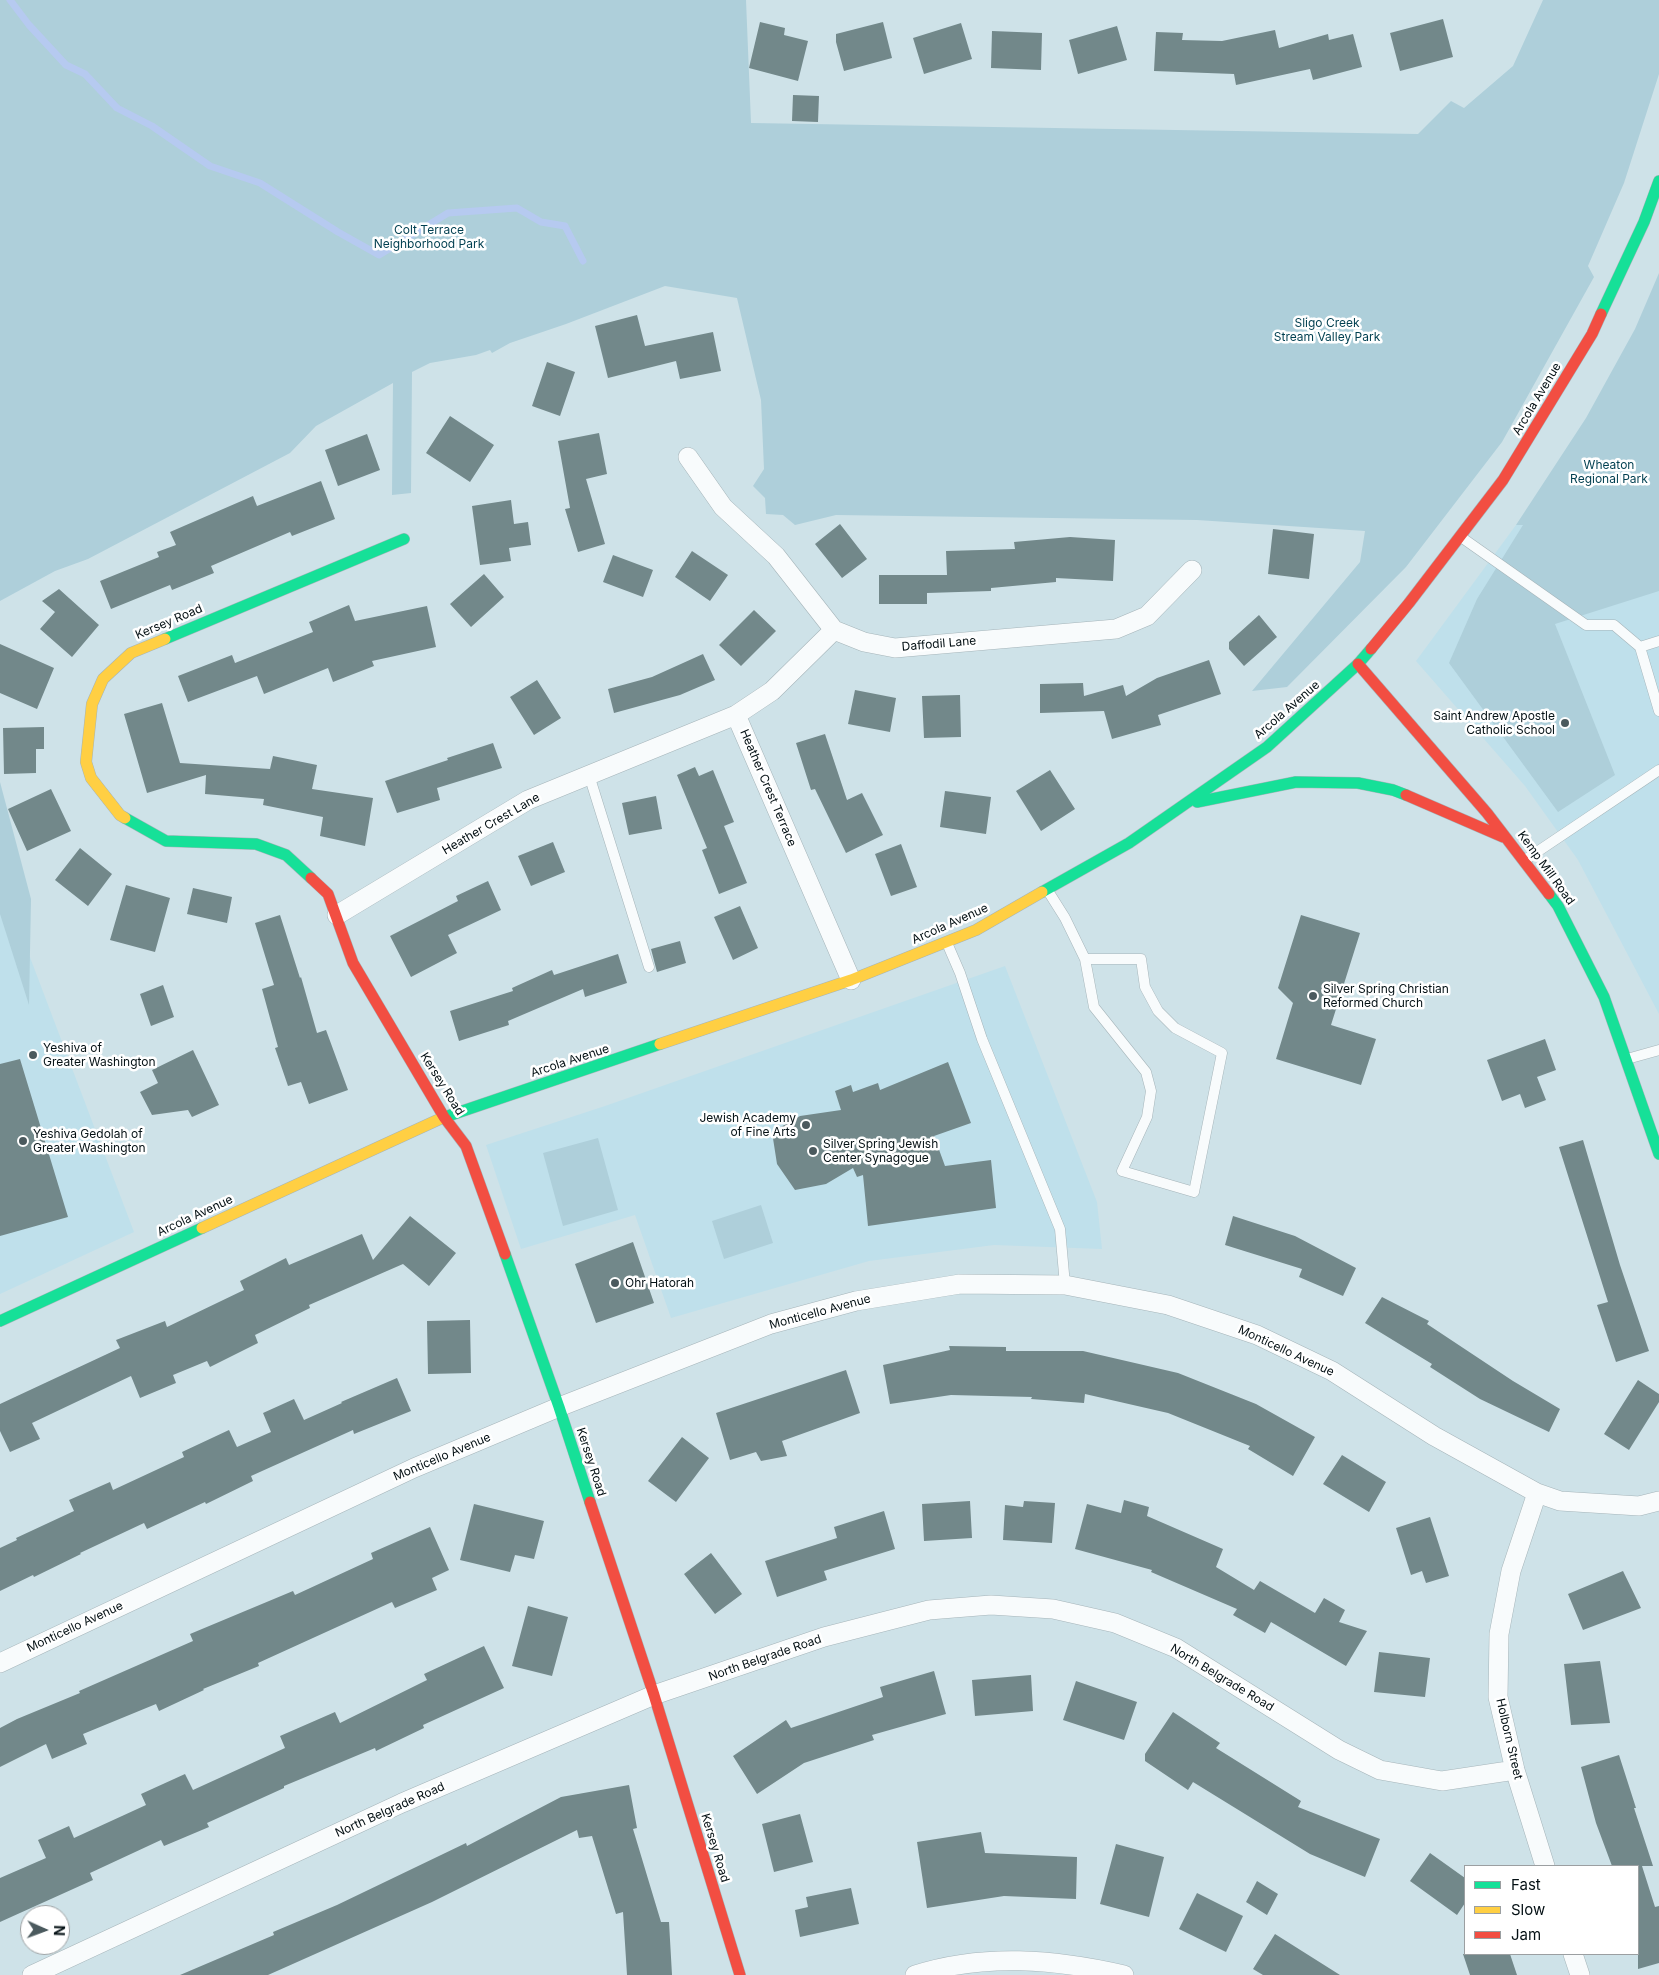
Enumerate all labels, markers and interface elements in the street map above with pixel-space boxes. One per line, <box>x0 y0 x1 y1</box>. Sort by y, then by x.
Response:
park label: Colt Terrace Neighborhood Park <box>374 223 484 251</box>
park label: Sligo Creek Stream Valley Park <box>1274 316 1380 344</box>
street label: Arcola Avenue <box>1510 360 1564 438</box>
park label: Wheaton Regional Park <box>1570 458 1648 486</box>
street label: Kersey Road <box>133 601 205 643</box>
street label: Daffodil Lane <box>901 634 977 654</box>
street label: Arcola Avenue <box>1251 678 1323 742</box>
place label: Saint Andrew Apostle Catholic School <box>1433 709 1555 737</box>
marker: Saint Andrew Apostle Catholic School <box>1559 717 1571 729</box>
street label: Heather Crest Terrace <box>737 727 799 849</box>
street label: Heather Crest Lane <box>440 790 542 858</box>
street label: Kemp Mill Road <box>1514 828 1578 908</box>
street label: Arcola Avenue <box>910 901 990 947</box>
place label: Silver Spring Christian Reformed Church <box>1323 982 1449 1010</box>
marker: Silver Spring Christian Reformed Church <box>1307 990 1319 1002</box>
place label: Yeshiva of Greater Washington <box>43 1041 156 1069</box>
street label: Arcola Avenue <box>529 1042 611 1080</box>
marker: Yeshiva of Greater Washington <box>27 1049 39 1061</box>
street label: Kersey Road <box>417 1050 467 1118</box>
place label: Jewish Academy of Fine Arts <box>699 1111 796 1139</box>
marker: Jewish Academy of Fine Arts <box>800 1119 812 1131</box>
place label: Yeshiva Gedolah of Greater Washington <box>33 1127 146 1155</box>
marker: Yeshiva Gedolah of Greater Washington <box>17 1135 29 1147</box>
place label: Silver Spring Jewish Center Synagogue <box>823 1137 938 1165</box>
marker: Silver Spring Jewish Center Synagogue <box>807 1145 819 1157</box>
street label: Arcola Avenue <box>155 1192 235 1240</box>
place label: Ohr Hatorah <box>625 1276 694 1290</box>
marker: Ohr Hatorah <box>609 1277 621 1289</box>
street label: Monticello Avenue <box>768 1292 872 1332</box>
street label: Monticello Avenue <box>1236 1322 1336 1380</box>
street label: Kersey Road <box>573 1426 609 1498</box>
street label: Monticello Avenue <box>391 1430 493 1484</box>
street label: Monticello Avenue <box>25 1598 125 1656</box>
street label: North Belgrade Road <box>707 1632 823 1684</box>
street label: North Belgrade Road <box>1168 1641 1276 1715</box>
street label: Holborn Street <box>1493 1697 1525 1781</box>
street label: North Belgrade Road <box>333 1779 447 1841</box>
street label: Kersey Road <box>698 1812 732 1884</box>
legend <box>1464 1865 1639 1955</box>
text: Fast <box>1511 1875 1541 1894</box>
text: Slow <box>1511 1900 1545 1919</box>
north arrow <box>20 1905 70 1955</box>
text: N <box>51 1925 68 1936</box>
text: Jam <box>1511 1925 1541 1944</box>

